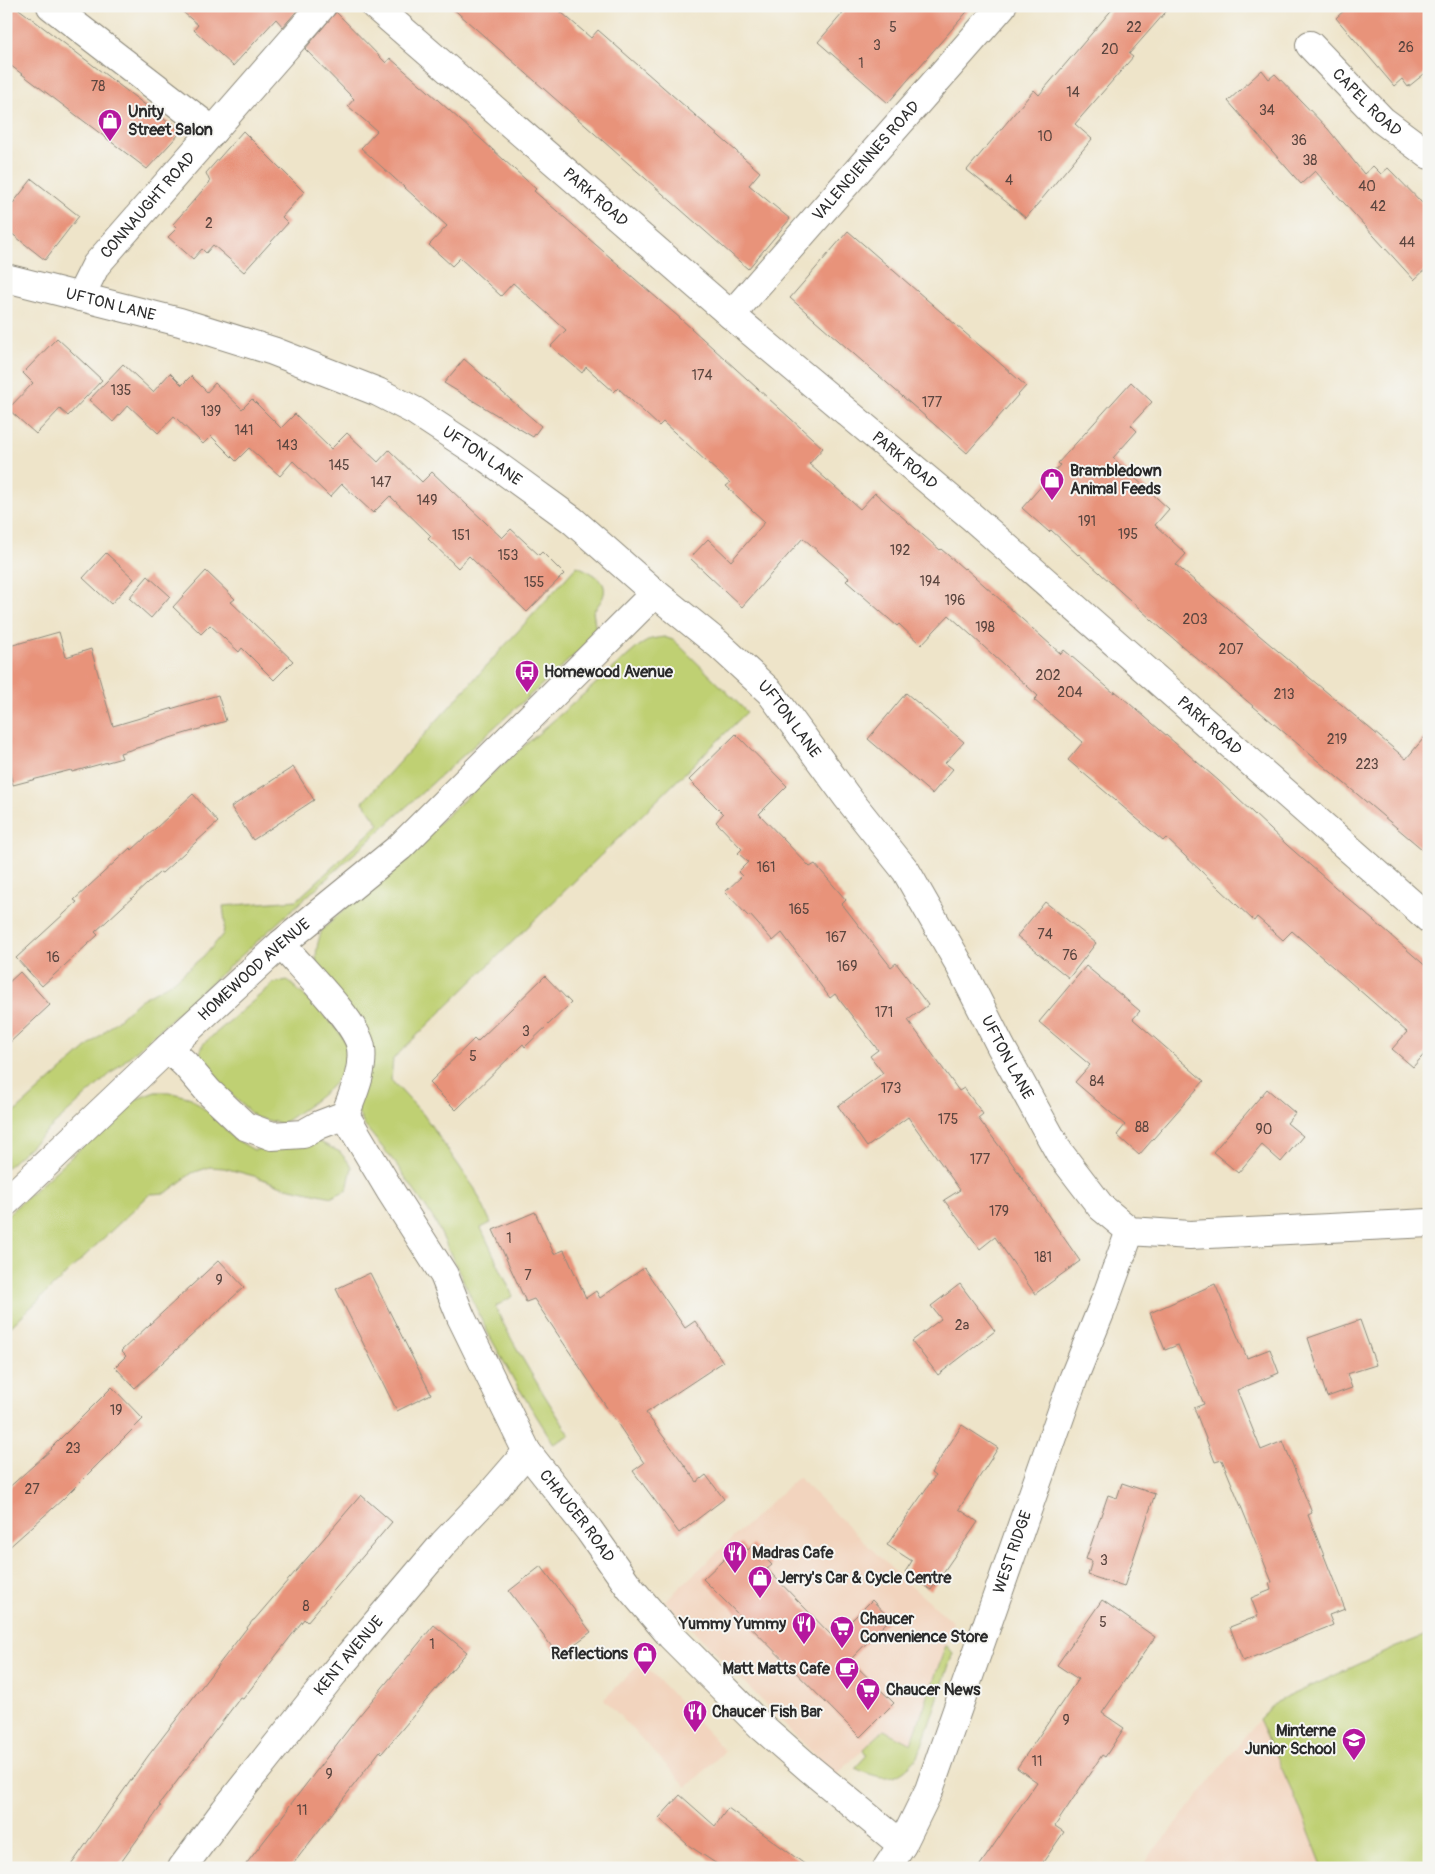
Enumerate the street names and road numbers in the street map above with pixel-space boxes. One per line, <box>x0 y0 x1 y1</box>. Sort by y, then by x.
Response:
street label: CAPEL ROAD <box>1328 64 1406 141</box>
street label: VALENCIENNES ROAD <box>808 97 924 225</box>
street label: CONNAUGHT ROAD <box>96 148 200 263</box>
street label: PARK ROAD <box>559 164 632 231</box>
street label: UFTON LANE <box>64 283 158 325</box>
street label: UFTON LANE <box>438 422 526 490</box>
street label: PARK ROAD <box>868 427 942 494</box>
street label: UFTON LANE <box>754 676 825 762</box>
street label: PARK ROAD <box>1173 692 1246 760</box>
street label: HOMEWOOD AVENUE <box>194 914 314 1025</box>
street label: UFTON LANE <box>977 1012 1038 1103</box>
street label: CHAUCER ROAD <box>535 1466 619 1566</box>
street label: WEST RIDGE <box>989 1508 1036 1596</box>
street label: KENT AVENUE <box>310 1612 388 1700</box>

